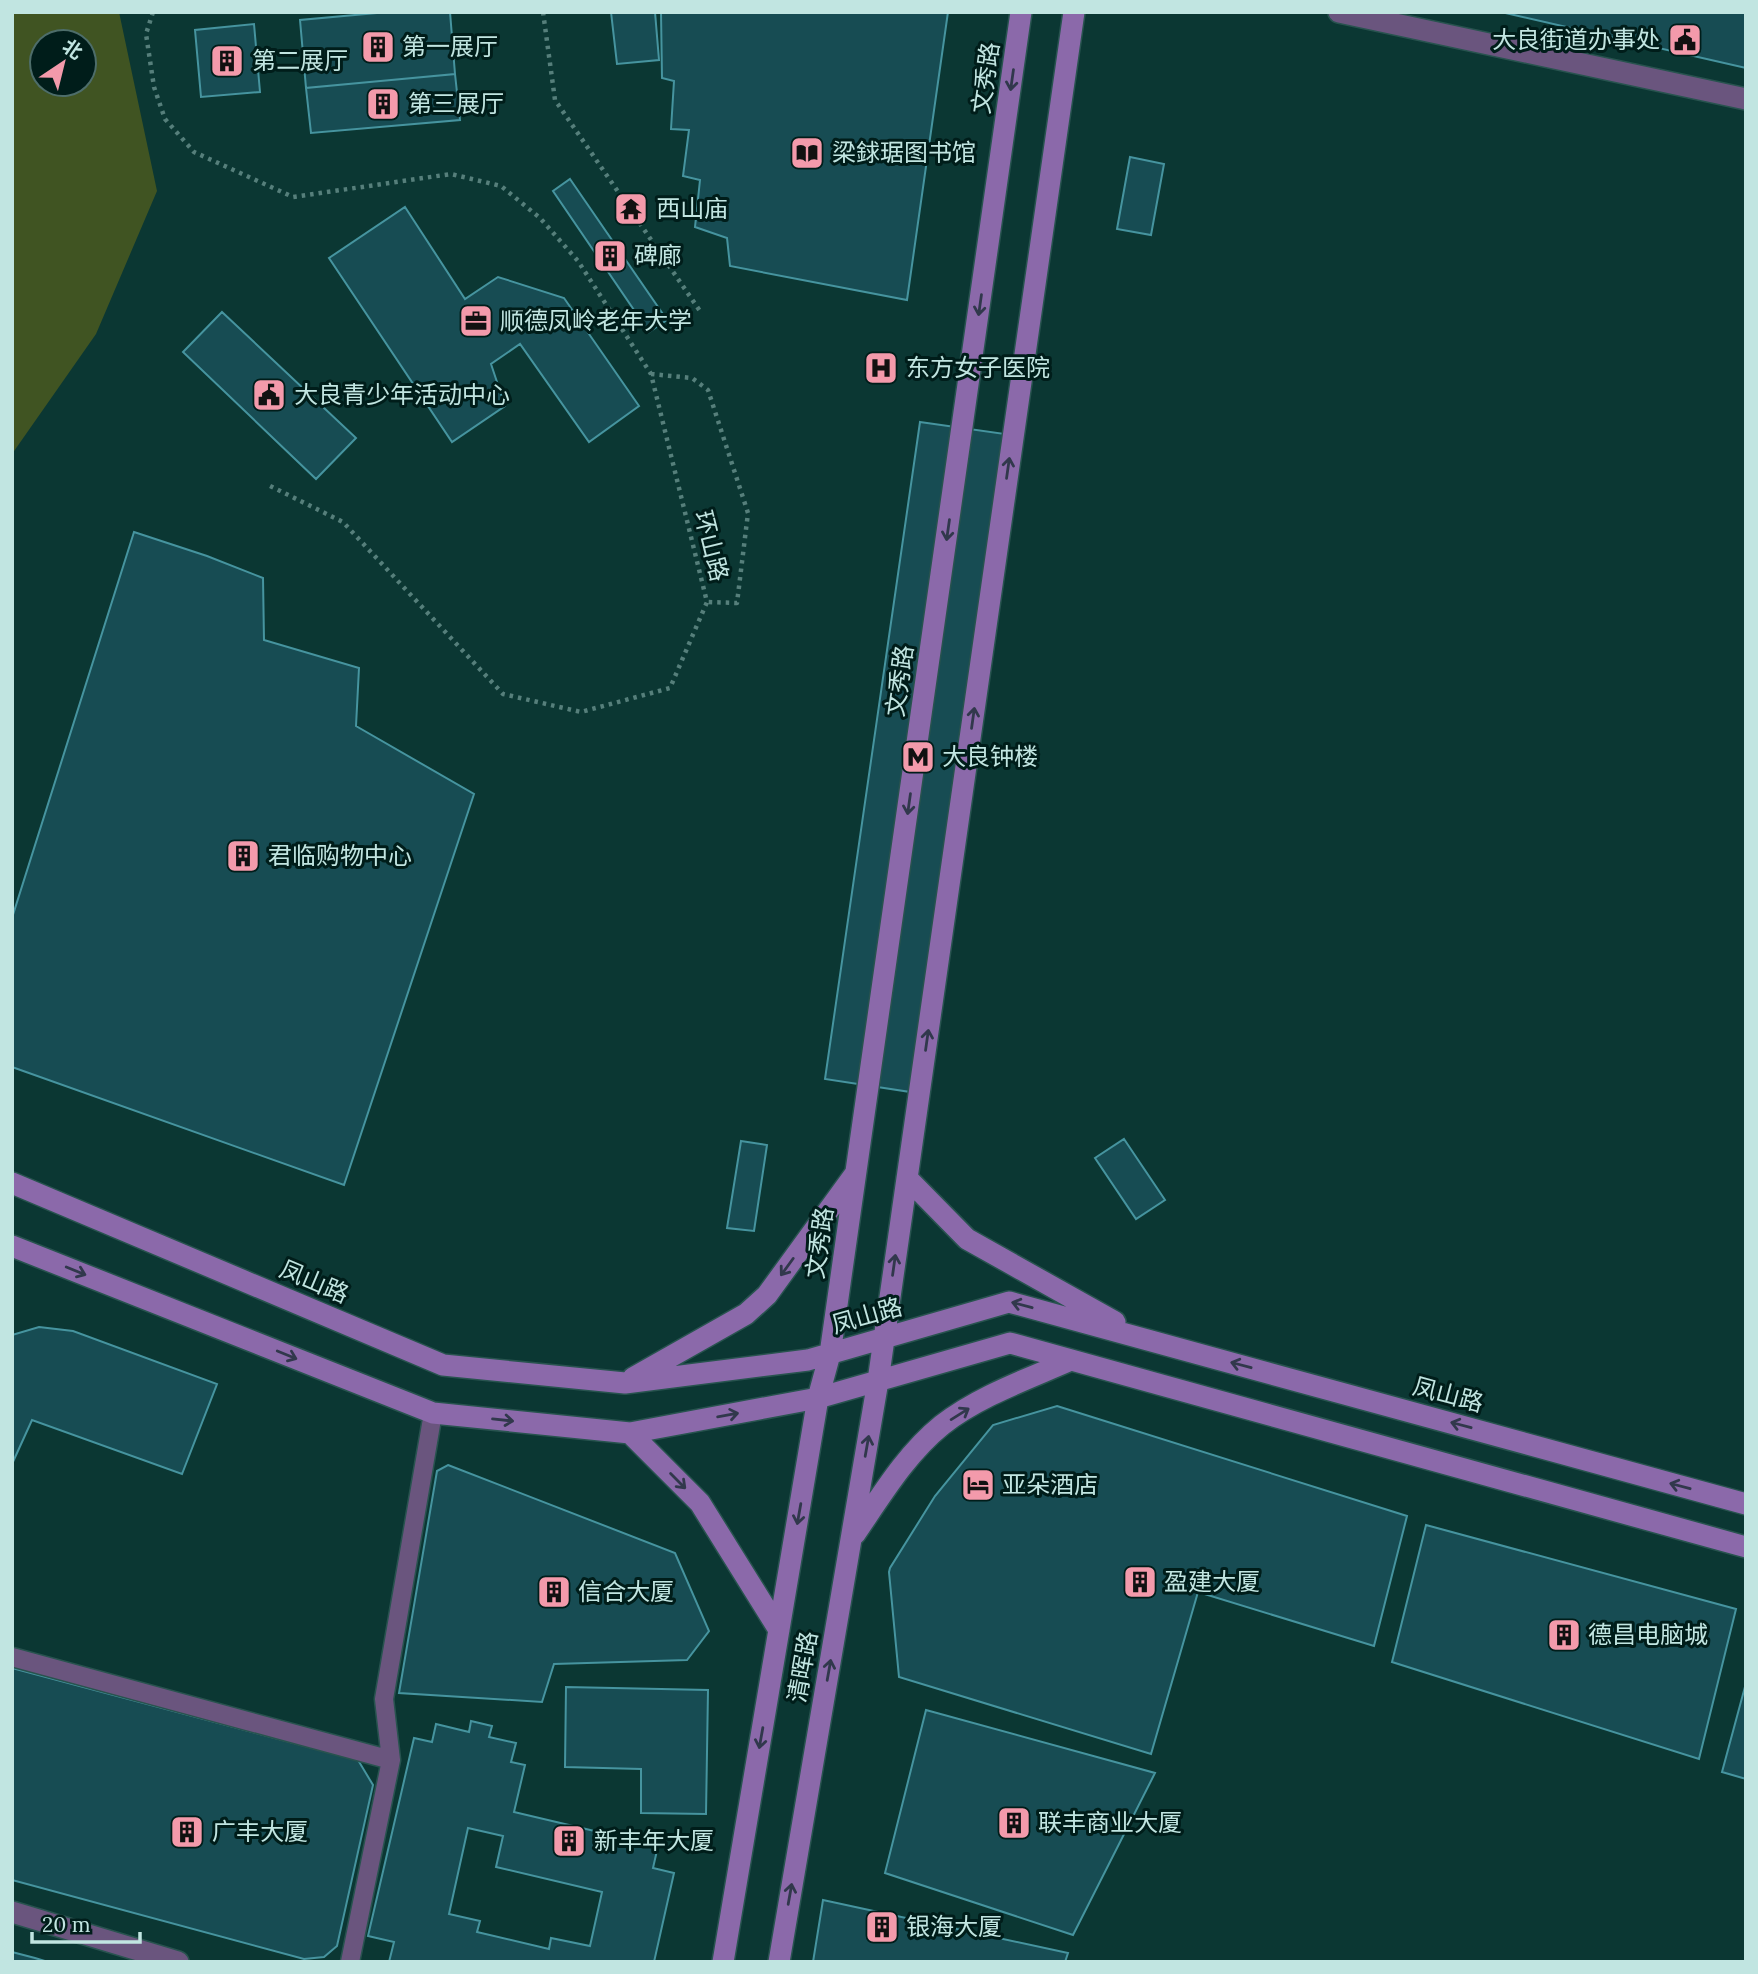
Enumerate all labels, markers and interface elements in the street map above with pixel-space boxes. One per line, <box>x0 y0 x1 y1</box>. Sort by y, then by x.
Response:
public building icon: 大良街道办事处 <box>1666 21 1704 59</box>
place label: 大良街道办事处 <box>1492 24 1660 55</box>
north arrow <box>28 28 98 98</box>
building icon: 第一展厅 <box>359 28 397 66</box>
place label: 第一展厅 <box>402 31 498 62</box>
text: 北 <box>58 34 87 64</box>
street label: 文秀路 <box>965 40 1006 116</box>
building icon: 第二展厅 <box>208 42 246 80</box>
place label: 第二展厅 <box>252 45 348 76</box>
one-way arrow <box>1005 68 1018 91</box>
building icon: 第三展厅 <box>364 85 402 123</box>
place label: 第三展厅 <box>408 88 504 119</box>
library icon: 梁銶琚图书馆 <box>788 134 826 172</box>
place label: 梁銶琚图书馆 <box>832 137 976 168</box>
temple icon: 西山庙 <box>612 190 650 228</box>
place label: 西山庙 <box>656 193 728 224</box>
building icon: 碑廊 <box>591 237 629 275</box>
place label: 碑廊 <box>634 240 682 271</box>
one-way arrow <box>973 293 986 316</box>
office icon: 顺德凤岭老年大学 <box>457 302 495 340</box>
place label: 顺德凤岭老年大学 <box>500 305 692 336</box>
hospital icon: 东方女子医院 <box>862 349 900 387</box>
place label: 东方女子医院 <box>906 352 1050 383</box>
public building icon: 大良青少年活动中心 <box>250 376 288 414</box>
place label: 大良青少年活动中心 <box>294 379 510 410</box>
one-way arrow <box>1002 457 1015 480</box>
street label: 环山路 <box>688 507 735 585</box>
one-way arrow <box>941 518 954 541</box>
street label: 文秀路 <box>879 643 920 719</box>
one-way arrow <box>966 707 979 729</box>
metro station icon: 大良钟楼 <box>899 738 937 776</box>
place label: 大良钟楼 <box>942 741 1038 772</box>
one-way arrow <box>902 792 915 815</box>
building icon: 君临购物中心 <box>224 837 262 875</box>
place label: 君临购物中心 <box>268 840 412 871</box>
one-way arrow <box>920 1029 933 1052</box>
street label: 文秀路 <box>799 1205 840 1281</box>
street label: 凤山路 <box>275 1253 353 1310</box>
one-way arrow <box>888 1254 901 1277</box>
one-way arrow <box>780 1257 794 1276</box>
one-way arrow <box>64 1265 86 1278</box>
street label: 凤山路 <box>828 1291 906 1340</box>
one-way arrow <box>1011 1298 1034 1311</box>
one-way arrow <box>276 1349 297 1362</box>
one-way arrow <box>1230 1358 1253 1371</box>
street label: 凤山路 <box>1409 1370 1487 1419</box>
one-way arrow <box>716 1407 739 1421</box>
one-way arrow <box>949 1407 969 1421</box>
one-way arrow <box>491 1414 514 1427</box>
one-way arrow <box>1450 1418 1472 1431</box>
one-way arrow <box>861 1435 874 1458</box>
hotel icon: 亚朵酒店 <box>959 1466 997 1504</box>
place label: 亚朵酒店 <box>1002 1469 1098 1500</box>
one-way arrow <box>669 1472 686 1489</box>
one-way arrow <box>1669 1478 1691 1491</box>
one-way arrow <box>791 1502 805 1525</box>
building icon: 盈建大厦 <box>1121 1563 1159 1601</box>
place label: 盈建大厦 <box>1164 1566 1260 1597</box>
building icon: 信合大厦 <box>535 1573 573 1611</box>
place label: 信合大厦 <box>578 1576 674 1607</box>
building icon: 德昌电脑城 <box>1545 1616 1583 1654</box>
place label: 德昌电脑城 <box>1588 1619 1708 1650</box>
street label: 清晖路 <box>781 1629 824 1705</box>
one-way arrow <box>823 1659 836 1682</box>
one-way arrow <box>753 1726 767 1749</box>
building icon: 联丰商业大厦 <box>995 1804 1033 1842</box>
place label: 联丰商业大厦 <box>1038 1807 1182 1838</box>
building icon: 广丰大厦 <box>168 1813 206 1851</box>
place label: 广丰大厦 <box>212 1816 308 1847</box>
building icon: 新丰年大厦 <box>550 1822 588 1860</box>
place label: 新丰年大厦 <box>594 1825 714 1856</box>
one-way arrow <box>784 1884 797 1906</box>
scale bar <box>32 1900 140 1944</box>
building icon: 银海大厦 <box>863 1908 901 1946</box>
text: 20 m <box>42 1911 91 1938</box>
place label: 银海大厦 <box>906 1911 1002 1942</box>

